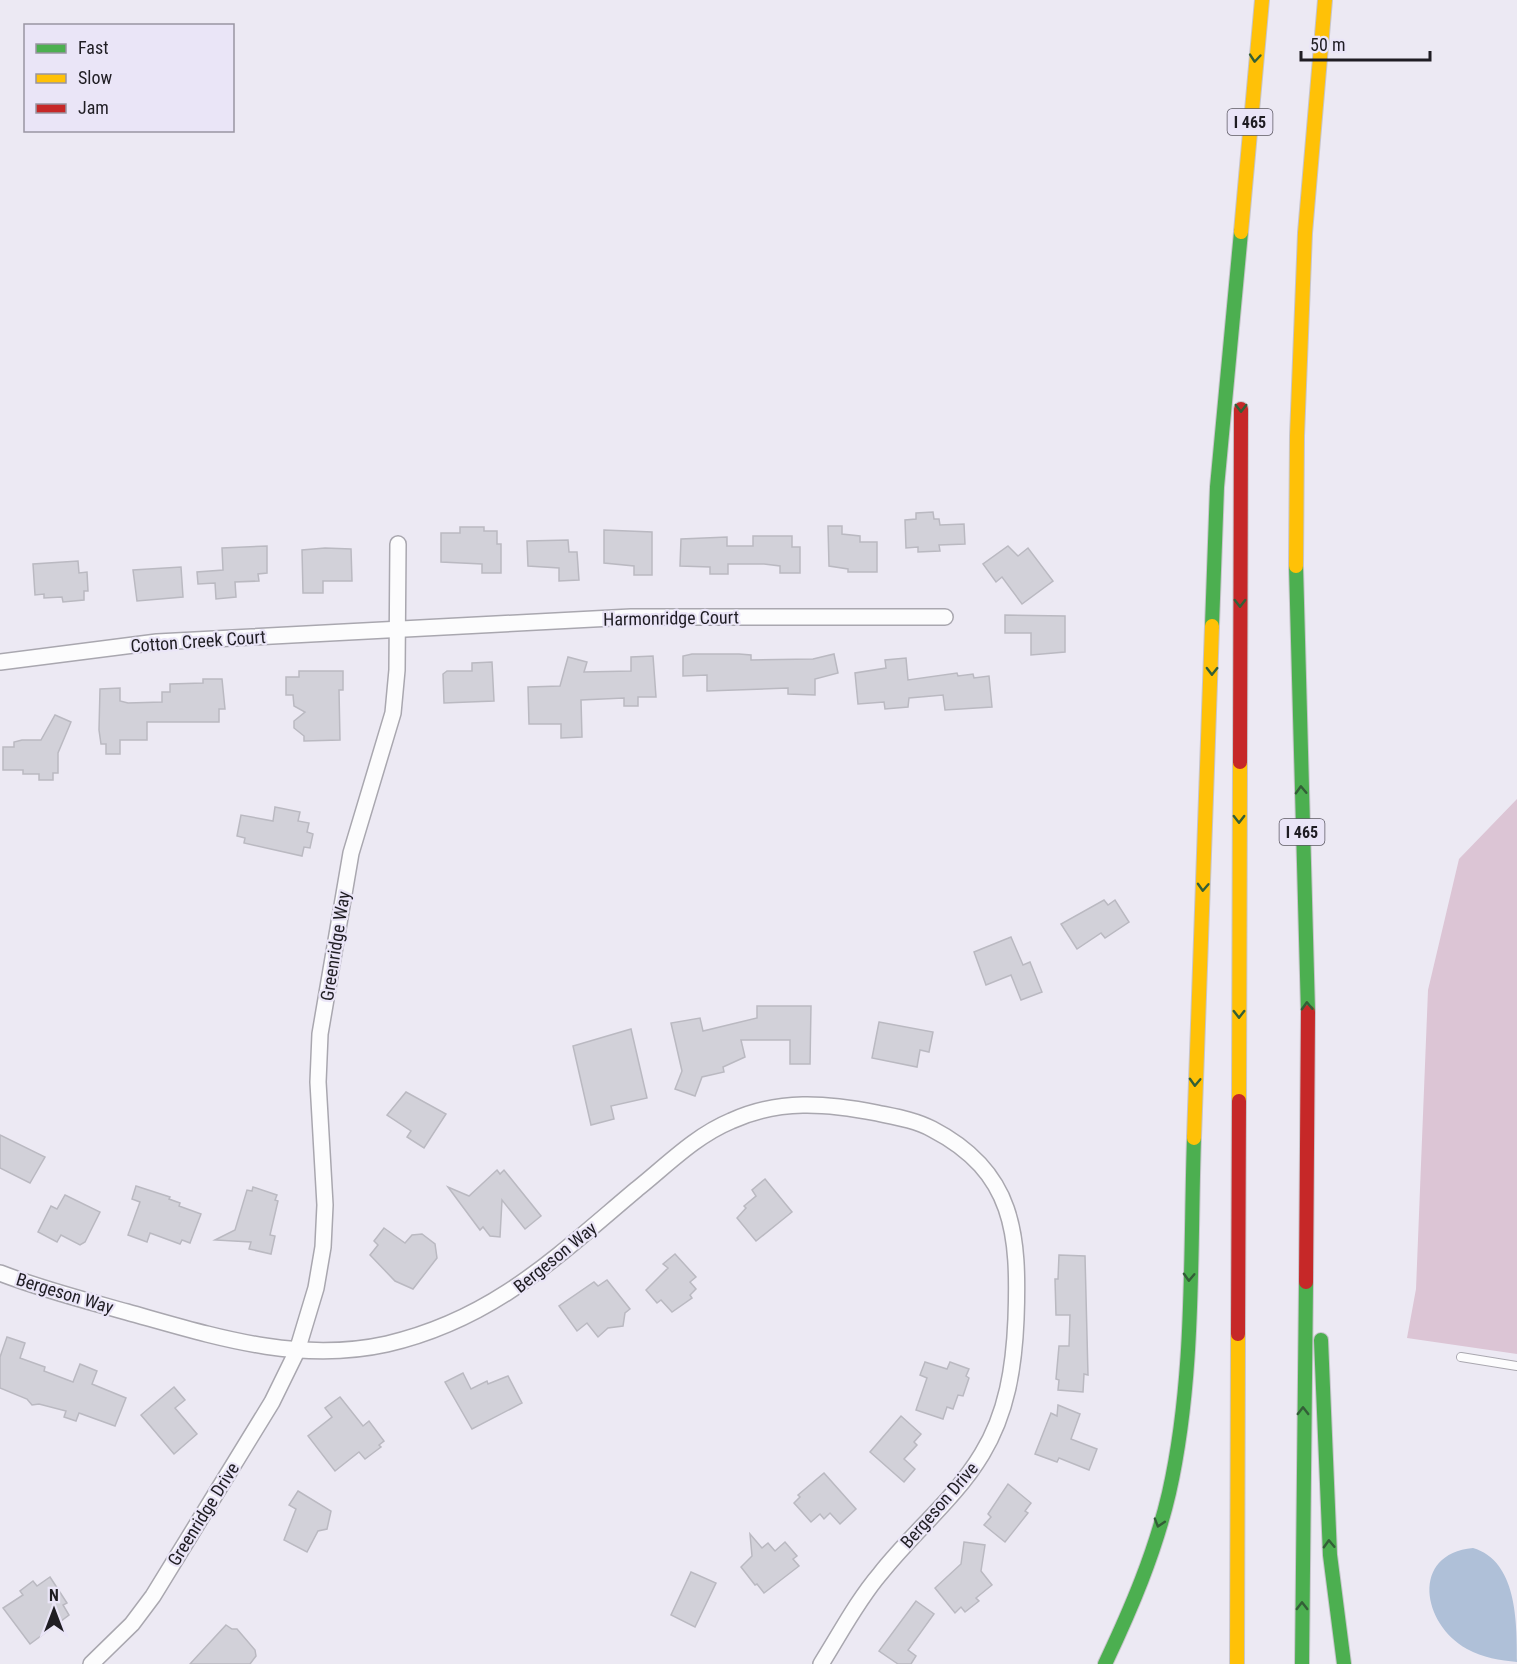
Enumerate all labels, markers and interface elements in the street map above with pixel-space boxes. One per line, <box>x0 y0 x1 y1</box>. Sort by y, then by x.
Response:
legend <box>24 24 234 132</box>
scale bar <box>1301 24 1430 62</box>
text: 50 m <box>1310 34 1345 55</box>
text: Fast <box>78 37 109 58</box>
one-way arrow <box>1249 54 1262 63</box>
text: Slow <box>78 67 113 88</box>
text: Jam <box>78 97 109 118</box>
road number: I 465 <box>1228 109 1272 135</box>
one-way arrow <box>1235 404 1247 413</box>
one-way arrow <box>1234 599 1246 608</box>
street label: Harmonridge Court <box>603 606 739 630</box>
street label: Cotton Creek Court <box>130 626 266 656</box>
one-way arrow <box>1206 667 1218 676</box>
one-way arrow <box>1295 785 1307 794</box>
one-way arrow <box>1233 815 1245 824</box>
road number: I 465 <box>1280 819 1324 845</box>
one-way arrow <box>1197 883 1210 892</box>
street label: Greenridge Way <box>316 889 354 1002</box>
one-way arrow <box>1301 1001 1313 1010</box>
one-way arrow <box>1233 1010 1245 1019</box>
one-way arrow <box>1189 1078 1202 1087</box>
street label: Bergeson Way <box>509 1217 601 1297</box>
street label: Bergeson Way <box>14 1268 117 1318</box>
one-way arrow <box>1183 1272 1195 1281</box>
one-way arrow <box>1297 1406 1309 1415</box>
street label: Bergeson Drive <box>896 1458 982 1552</box>
street label: Greenridge Drive <box>163 1459 243 1569</box>
one-way arrow <box>1154 1518 1167 1528</box>
one-way arrow <box>1323 1539 1335 1548</box>
north arrow <box>24 1580 84 1640</box>
text: N <box>49 1586 59 1605</box>
one-way arrow <box>1296 1601 1308 1610</box>

